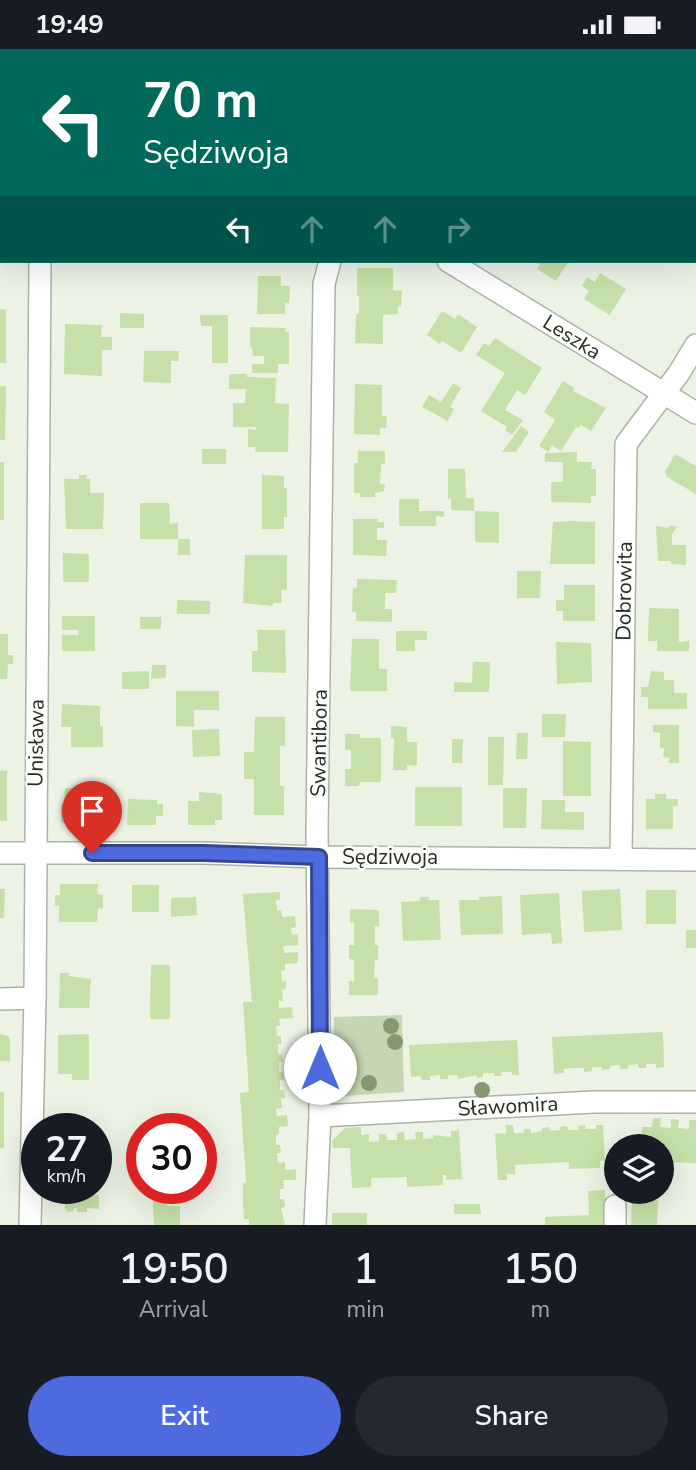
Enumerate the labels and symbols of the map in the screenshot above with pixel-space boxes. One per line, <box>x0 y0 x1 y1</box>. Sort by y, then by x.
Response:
street label: Leszka <box>538 308 606 366</box>
street label: Dobrowita <box>609 541 639 641</box>
street label: Swantibora <box>304 689 334 797</box>
street label: Unisława <box>21 699 51 787</box>
pin <box>62 781 122 853</box>
street label: Sędziwoja <box>342 843 438 871</box>
position arrow <box>283 1031 357 1105</box>
street label: Sławomira <box>457 1089 559 1123</box>
speed limit sign: 30 <box>126 1113 217 1204</box>

